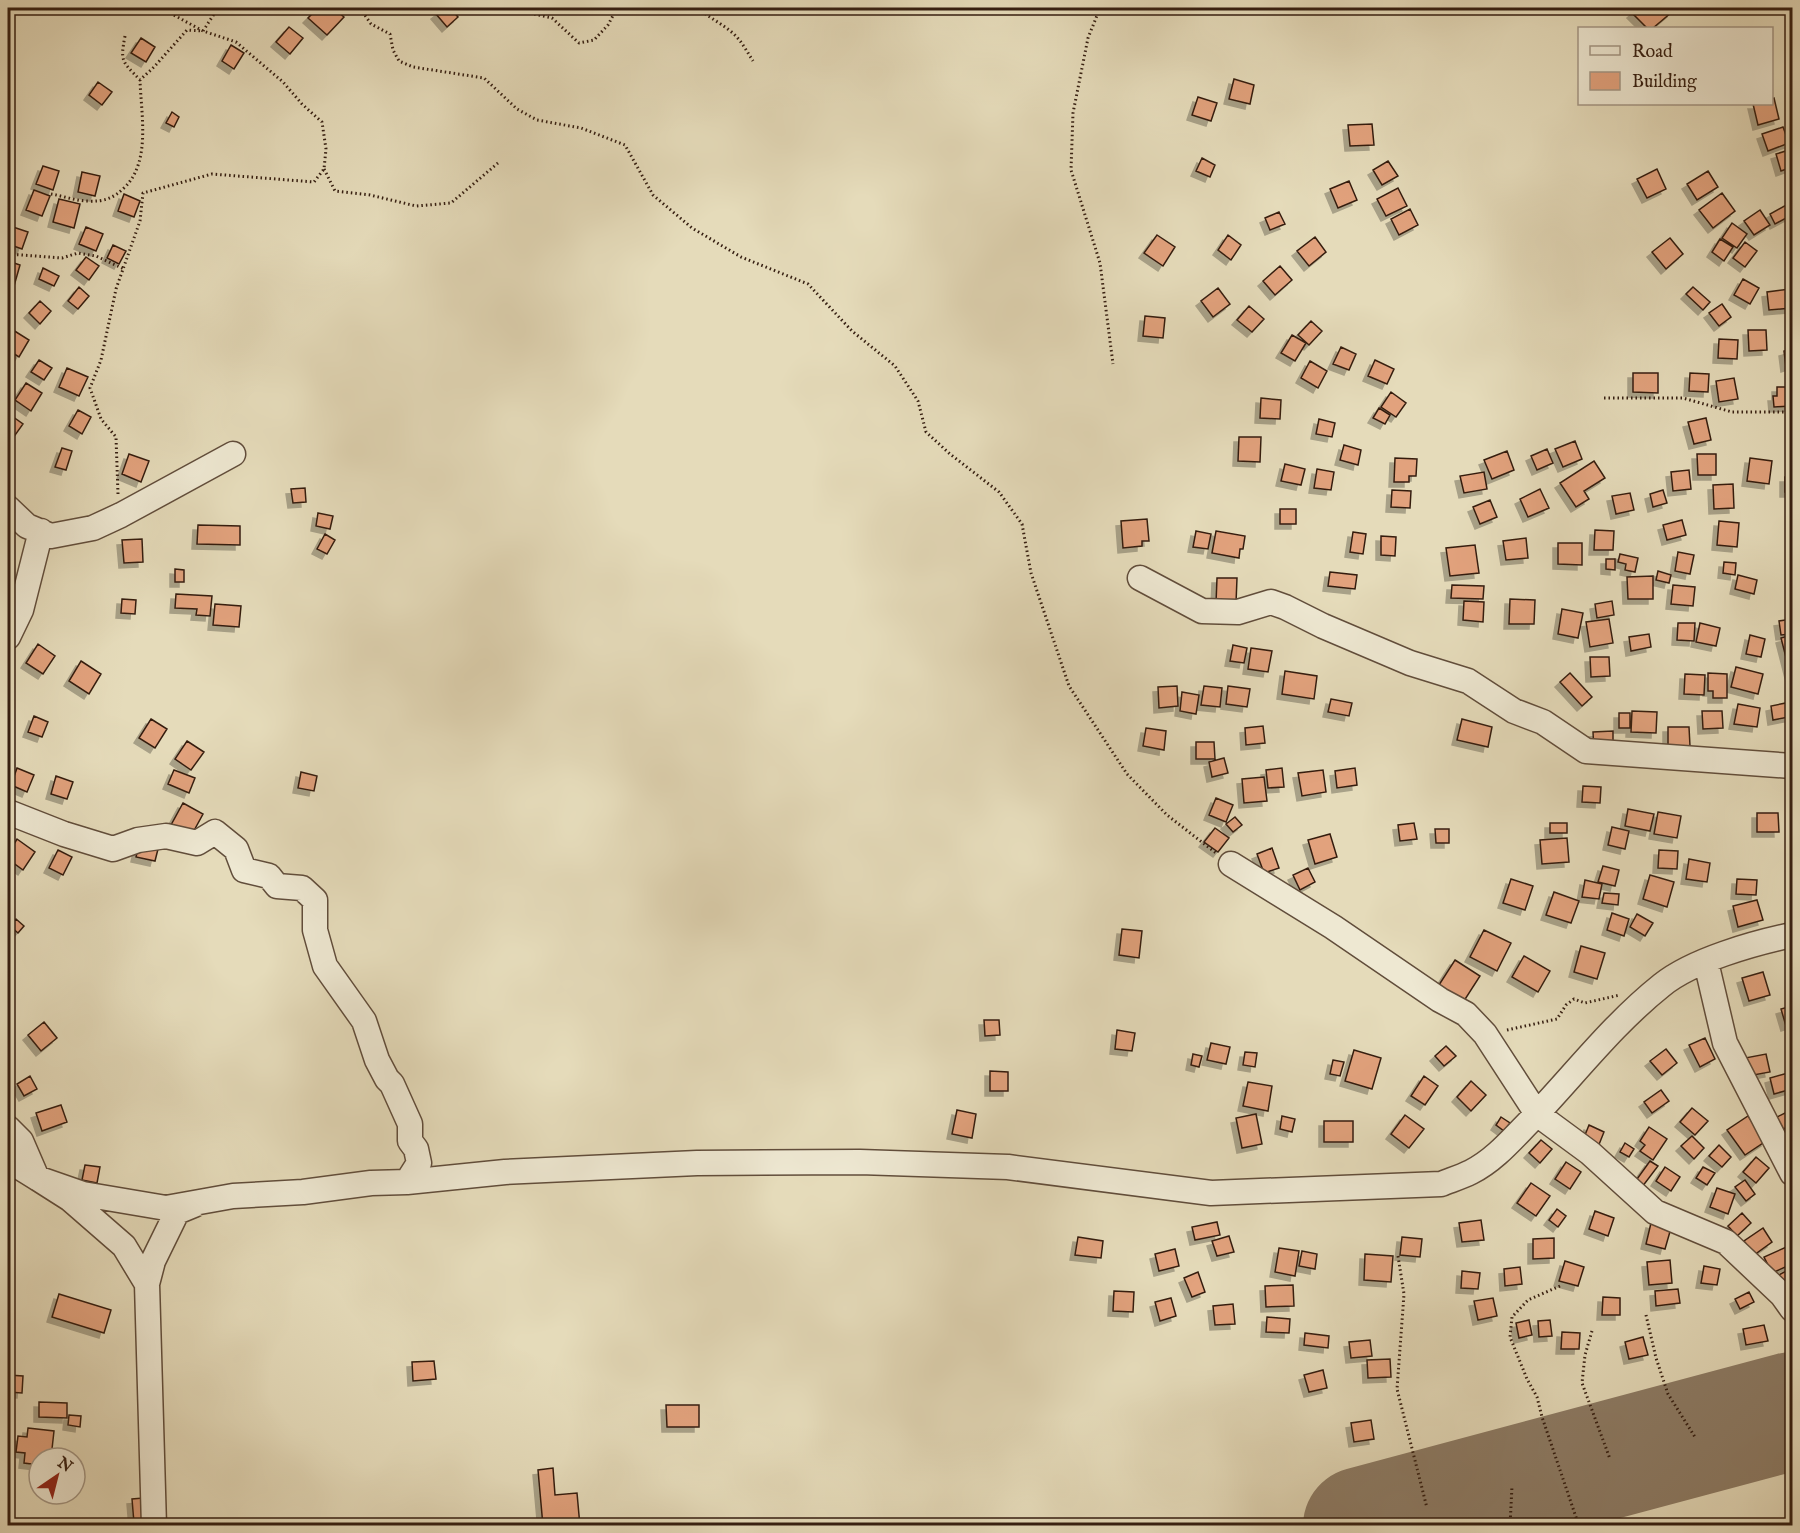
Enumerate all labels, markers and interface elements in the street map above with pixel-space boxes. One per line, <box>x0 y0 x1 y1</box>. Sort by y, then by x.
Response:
legend <box>1578 27 1773 105</box>
text: Road <box>1632 41 1673 64</box>
text: Building <box>1632 71 1697 94</box>
north arrow <box>27 1446 87 1506</box>
text: N <box>52 1453 76 1478</box>

